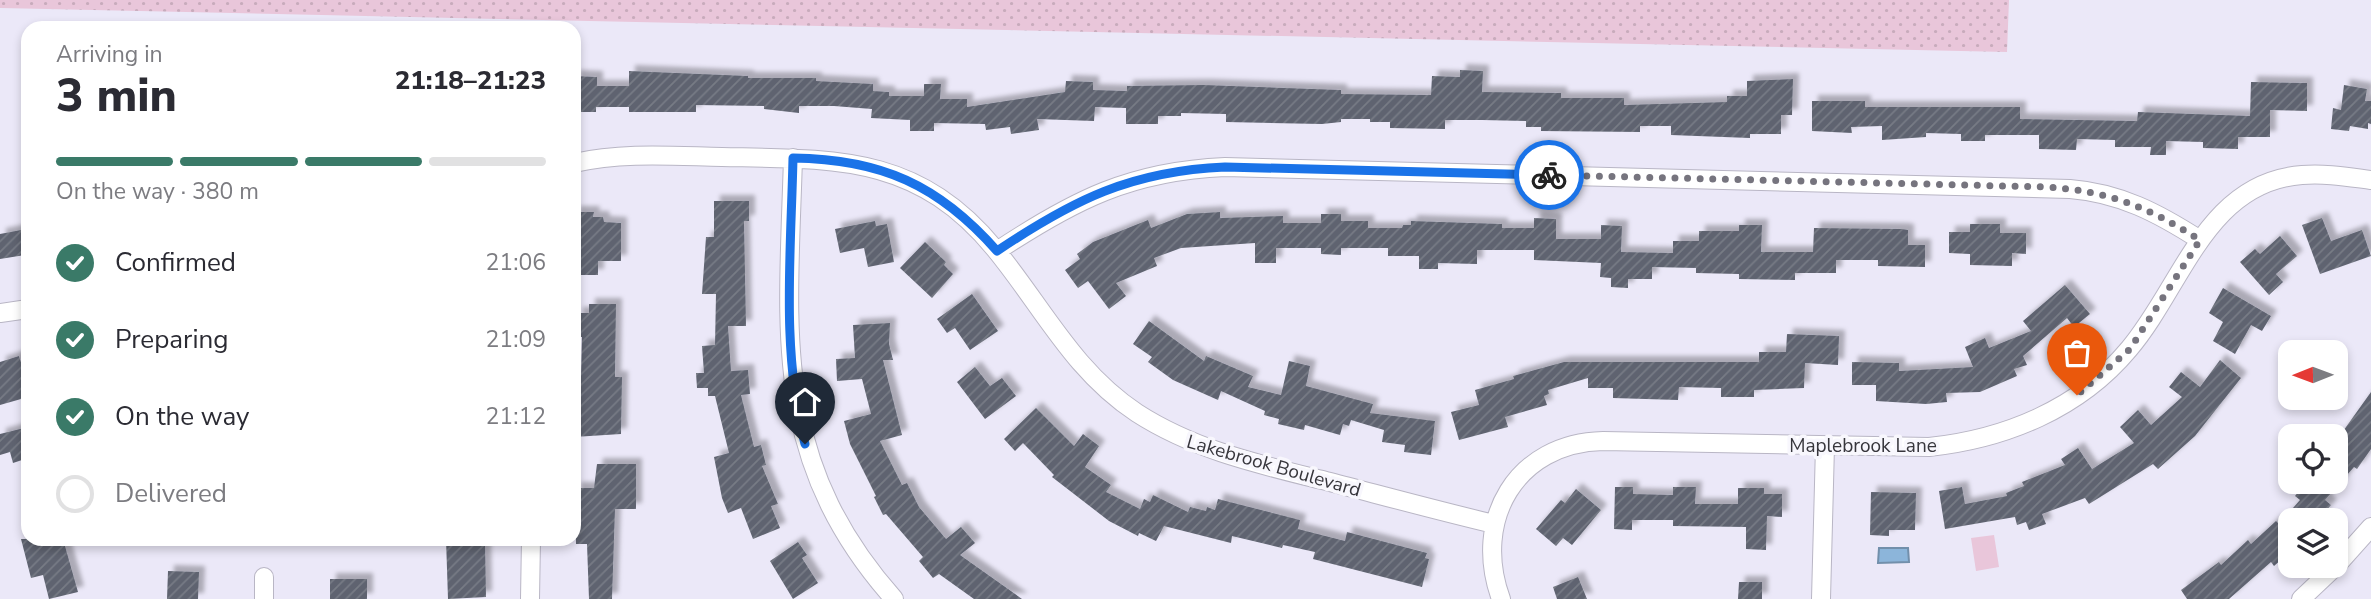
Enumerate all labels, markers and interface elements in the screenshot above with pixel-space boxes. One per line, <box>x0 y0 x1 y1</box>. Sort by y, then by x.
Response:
text: Arriving in <box>56 39 163 70</box>
text: 21:18–21:23 <box>395 63 546 98</box>
text: 3 min <box>56 64 177 127</box>
courier <box>1514 140 1584 210</box>
icon: bike <box>1530 156 1568 194</box>
text: On the way · 380 m <box>56 176 259 207</box>
icon: check <box>56 244 94 282</box>
text: Confirmed <box>115 245 236 280</box>
text: 21:06 <box>486 247 546 278</box>
icon: check <box>56 321 94 359</box>
text: Preparing <box>115 322 228 357</box>
pin <box>2047 323 2107 395</box>
text: 21:09 <box>486 324 546 355</box>
icon: bag <box>2058 334 2096 372</box>
north arrow <box>2278 340 2348 410</box>
map controls <box>2278 340 2348 578</box>
pin <box>775 372 835 444</box>
icon: home <box>786 383 824 421</box>
icon: check <box>56 398 94 436</box>
text: On the way <box>115 399 249 434</box>
text: 21:12 <box>486 401 546 432</box>
button: locate <box>2278 424 2348 494</box>
street label: Lakebrook Boulevard <box>1184 429 1364 503</box>
street label: Maplebrook Lane <box>1789 433 1937 459</box>
text: Delivered <box>115 476 227 511</box>
button: layers <box>2278 508 2348 578</box>

